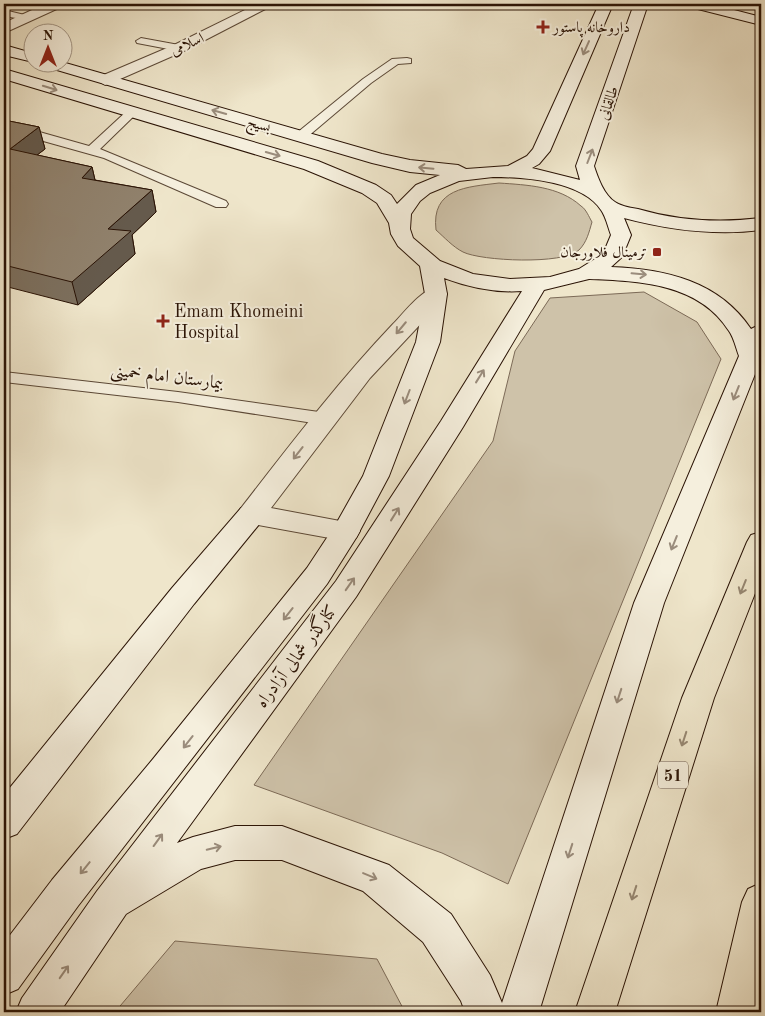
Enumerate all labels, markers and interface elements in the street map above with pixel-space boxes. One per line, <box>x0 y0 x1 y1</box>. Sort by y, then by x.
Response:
marker: داروخانه پاستور <box>537 21 549 33</box>
place label: داروخانه پاستور <box>551 21 630 38</box>
north arrow <box>22 22 72 72</box>
text: N <box>43 29 54 43</box>
street label: اسلامی <box>169 31 207 60</box>
one-way arrow <box>581 40 590 55</box>
one-way arrow <box>42 84 58 93</box>
street label: طالقانی <box>597 85 622 122</box>
one-way arrow <box>211 107 227 116</box>
street label: بسیج <box>244 115 273 141</box>
one-way arrow <box>586 148 595 163</box>
one-way arrow <box>265 150 281 160</box>
one-way arrow <box>419 163 435 172</box>
place label: ترمینال فلاورجان <box>560 246 647 261</box>
marker: ترمینال فلاورجان <box>651 246 663 258</box>
one-way arrow <box>630 269 646 279</box>
place label: Emam Khomeini Hospital <box>174 303 303 342</box>
marker: Emam Khomeini Hospital <box>156 314 170 328</box>
one-way arrow <box>396 321 407 334</box>
street label: بیمارستان امام خمینی <box>109 361 224 399</box>
one-way arrow <box>475 369 485 383</box>
one-way arrow <box>731 385 740 400</box>
one-way arrow <box>401 390 410 405</box>
one-way arrow <box>293 447 304 460</box>
one-way arrow <box>390 508 400 522</box>
one-way arrow <box>669 535 678 550</box>
one-way arrow <box>345 577 355 591</box>
one-way arrow <box>738 579 747 594</box>
street label: کنارگذر شمالی آزادراه <box>249 599 342 712</box>
one-way arrow <box>282 607 293 620</box>
one-way arrow <box>614 688 624 704</box>
one-way arrow <box>679 730 689 746</box>
one-way arrow <box>182 735 193 748</box>
road number: 51 <box>658 762 688 788</box>
one-way arrow <box>153 833 163 847</box>
one-way arrow <box>565 842 574 858</box>
one-way arrow <box>206 843 222 852</box>
one-way arrow <box>80 861 91 874</box>
one-way arrow <box>362 872 377 881</box>
one-way arrow <box>629 885 638 901</box>
one-way arrow <box>59 965 69 979</box>

